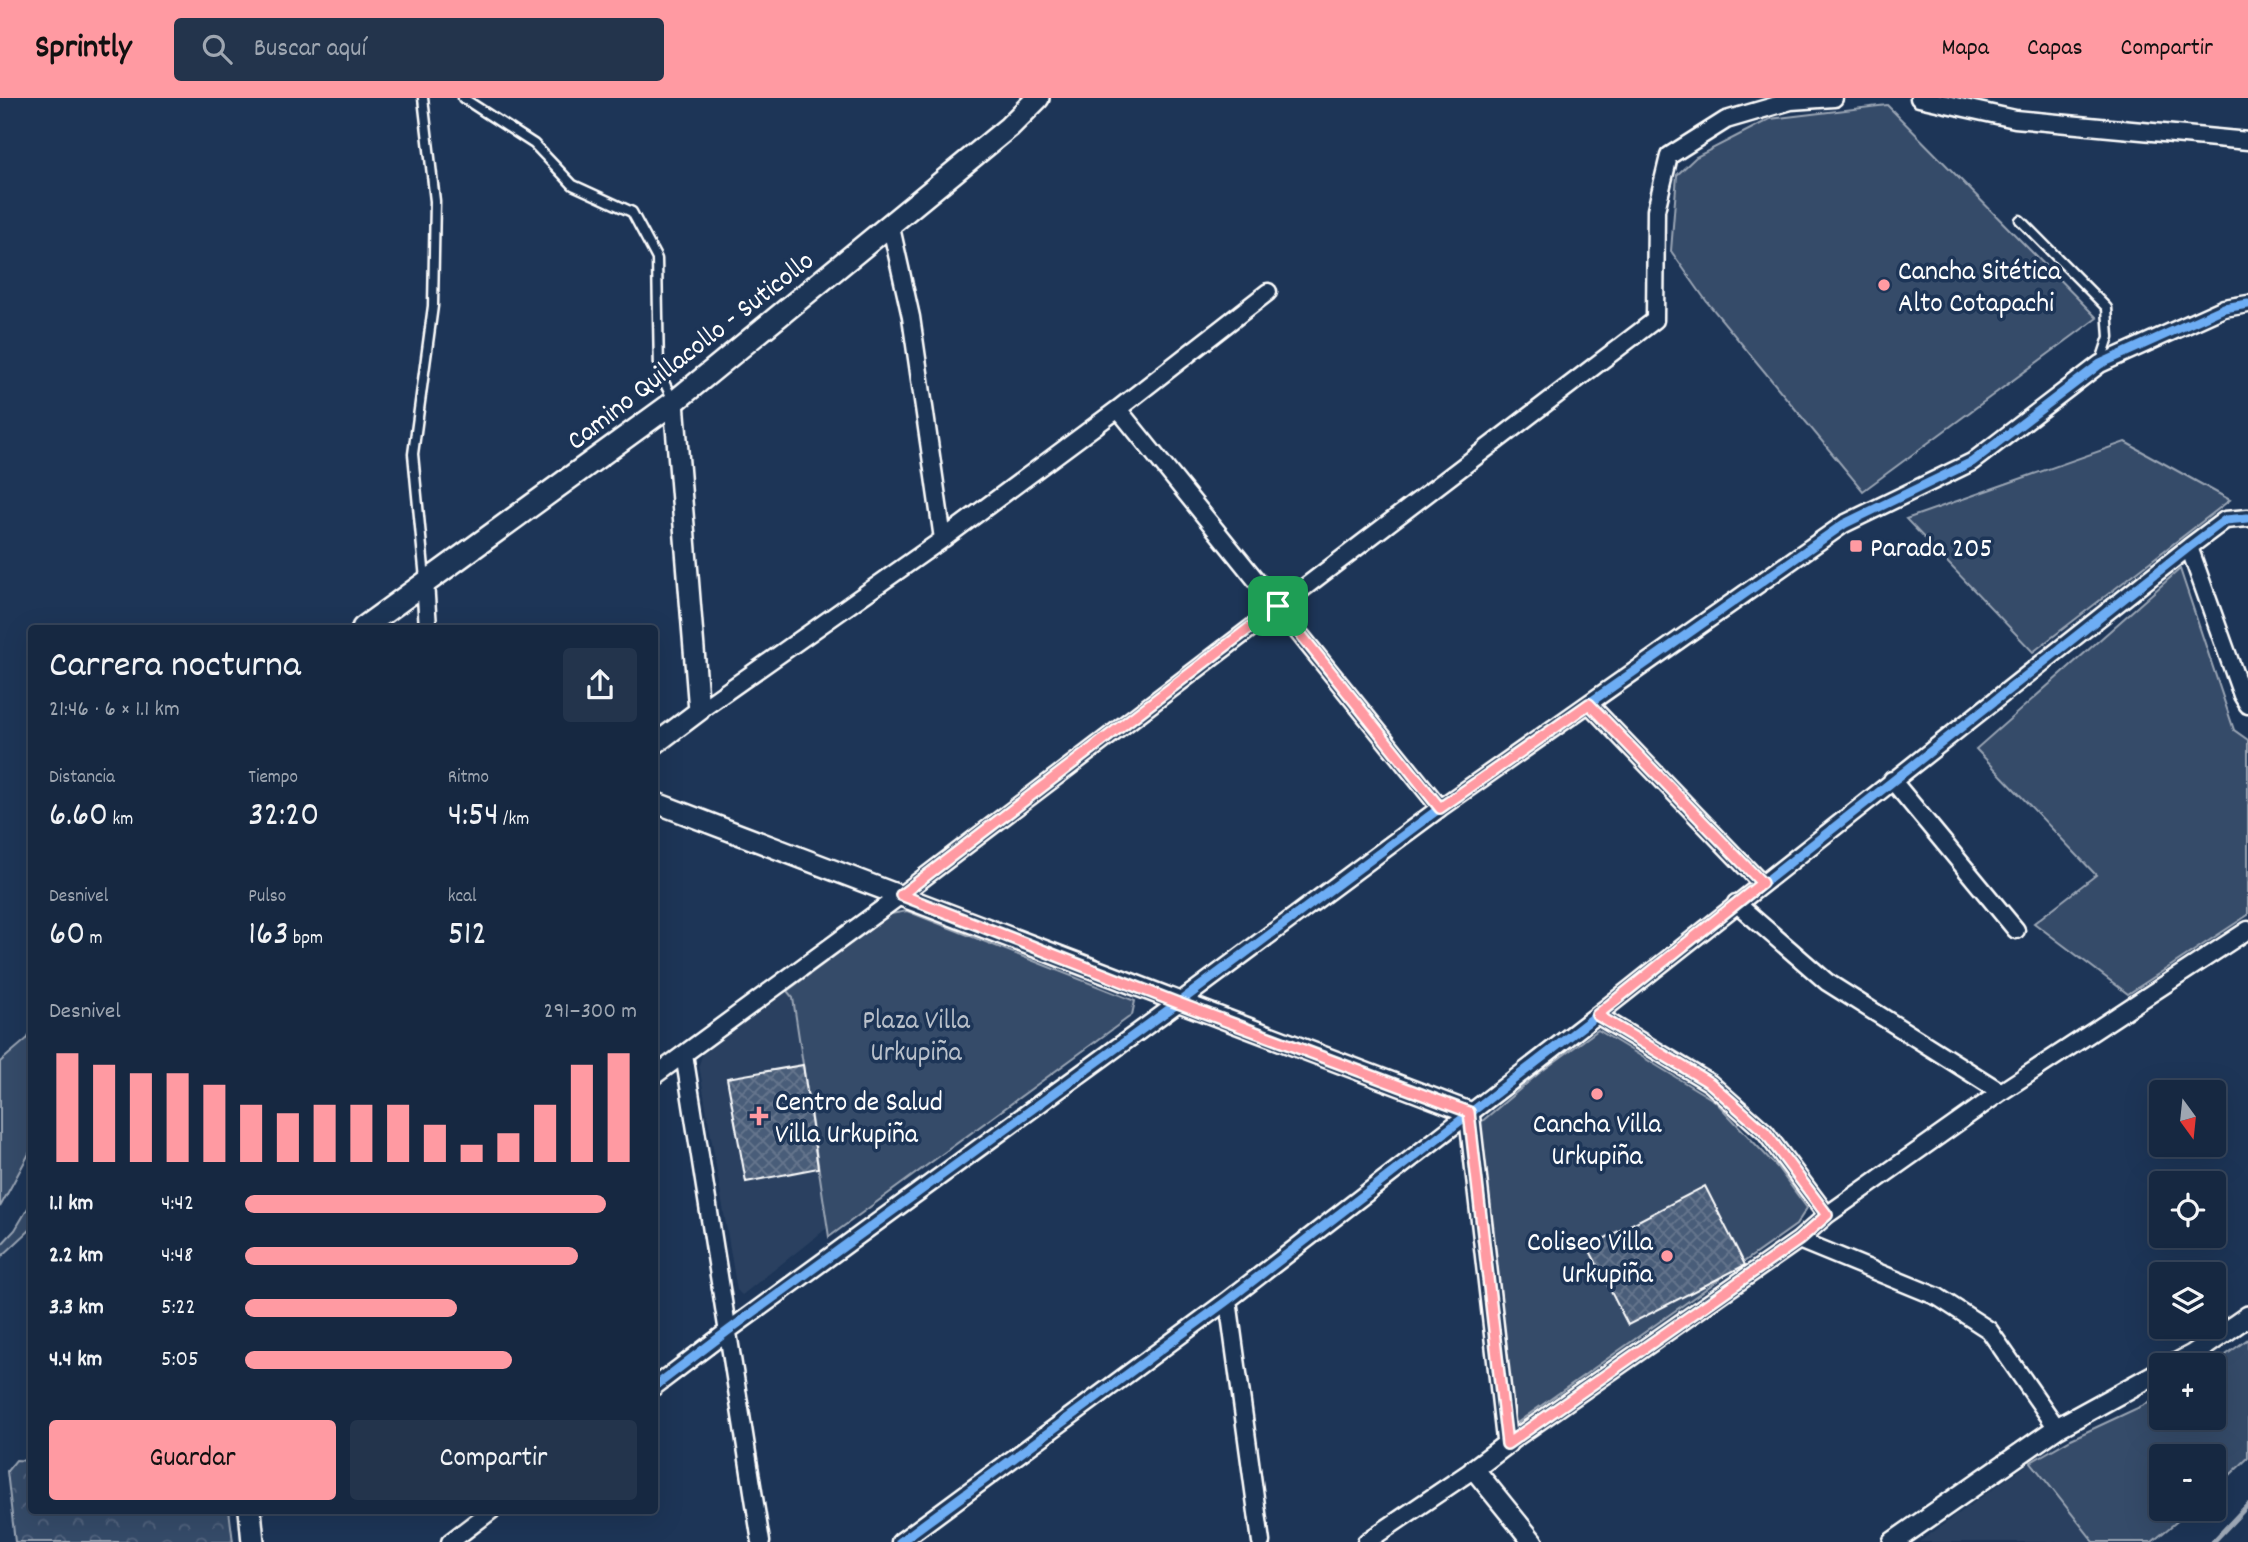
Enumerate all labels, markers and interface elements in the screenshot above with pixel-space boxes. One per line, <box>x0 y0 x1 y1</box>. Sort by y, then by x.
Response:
search box <box>174 18 664 81</box>
text: Sprintly <box>35 26 132 73</box>
icon: search <box>198 30 236 68</box>
text: Buscar aquí <box>254 31 366 68</box>
text: Mapa <box>1941 32 1989 66</box>
text: Capas <box>2027 32 2083 66</box>
text: Compartir <box>2121 32 2213 66</box>
street label: Camino Quillacollo - Suticollo <box>560 243 824 462</box>
place label: Cancha Sitética Alto Cotapachi <box>1898 254 2062 326</box>
marker: Cancha Sitética Alto Cotapachi <box>1876 277 1892 293</box>
place label: Parada 205 <box>1870 531 1993 571</box>
marker: Parada 205 <box>1848 538 1864 554</box>
pin <box>1248 576 1308 636</box>
icon: arrive <box>1259 587 1297 625</box>
text: Carrera nocturna <box>49 640 301 695</box>
button: share <box>563 648 637 722</box>
text: 21:46 · 6 × 1.1 km <box>49 694 180 727</box>
text: Distancia <box>49 765 115 792</box>
text: Tiempo <box>248 765 298 792</box>
text: Ritmo <box>448 765 489 792</box>
text: 6.60 <box>49 792 108 842</box>
text: 32:20 <box>248 792 319 842</box>
text: 4:54 <box>448 792 499 842</box>
text: km <box>108 807 133 834</box>
text: /km <box>499 807 529 834</box>
text: Desnivel <box>49 884 108 911</box>
text: Pulso <box>248 884 286 911</box>
text: kcal <box>448 884 477 911</box>
text: 60 <box>49 911 85 961</box>
text: 163 <box>248 911 289 961</box>
text: 512 <box>448 911 487 961</box>
text: m <box>85 926 103 953</box>
text: bpm <box>289 926 323 953</box>
text: Desnivel <box>49 996 121 1029</box>
text: 291–300 m <box>544 996 637 1029</box>
park label: Plaza Villa Urkupiña <box>862 1003 971 1075</box>
north arrow <box>2149 1080 2226 1157</box>
map controls <box>2149 1080 2226 1521</box>
place label: Centro de Salud Villa Urkupiña <box>775 1085 943 1157</box>
marker: Cancha Villa Urkupiña <box>1589 1086 1605 1102</box>
marker: Centro de Salud Villa Urkupiña <box>749 1106 769 1126</box>
place label: Cancha Villa Urkupiña <box>1533 1107 1662 1179</box>
button: locate <box>2149 1171 2226 1248</box>
text: 1.1 km <box>49 1188 93 1221</box>
text: 4:42 <box>161 1188 194 1221</box>
place label: Coliseo Villa Urkupiña <box>1527 1225 1654 1297</box>
text: 2.2 km <box>49 1240 103 1273</box>
text: 4:48 <box>161 1240 193 1273</box>
marker: Coliseo Villa Urkupiña <box>1659 1248 1675 1264</box>
button: layers <box>2149 1262 2226 1339</box>
text: 3.3 km <box>49 1292 104 1325</box>
text: 5:22 <box>161 1292 196 1325</box>
text: 4.4 km <box>49 1344 102 1377</box>
text: 5:05 <box>161 1344 199 1377</box>
button: + <box>2149 1353 2226 1430</box>
button: Guardar <box>49 1420 336 1500</box>
button: Compartir <box>350 1420 637 1500</box>
button: − <box>2149 1444 2226 1521</box>

